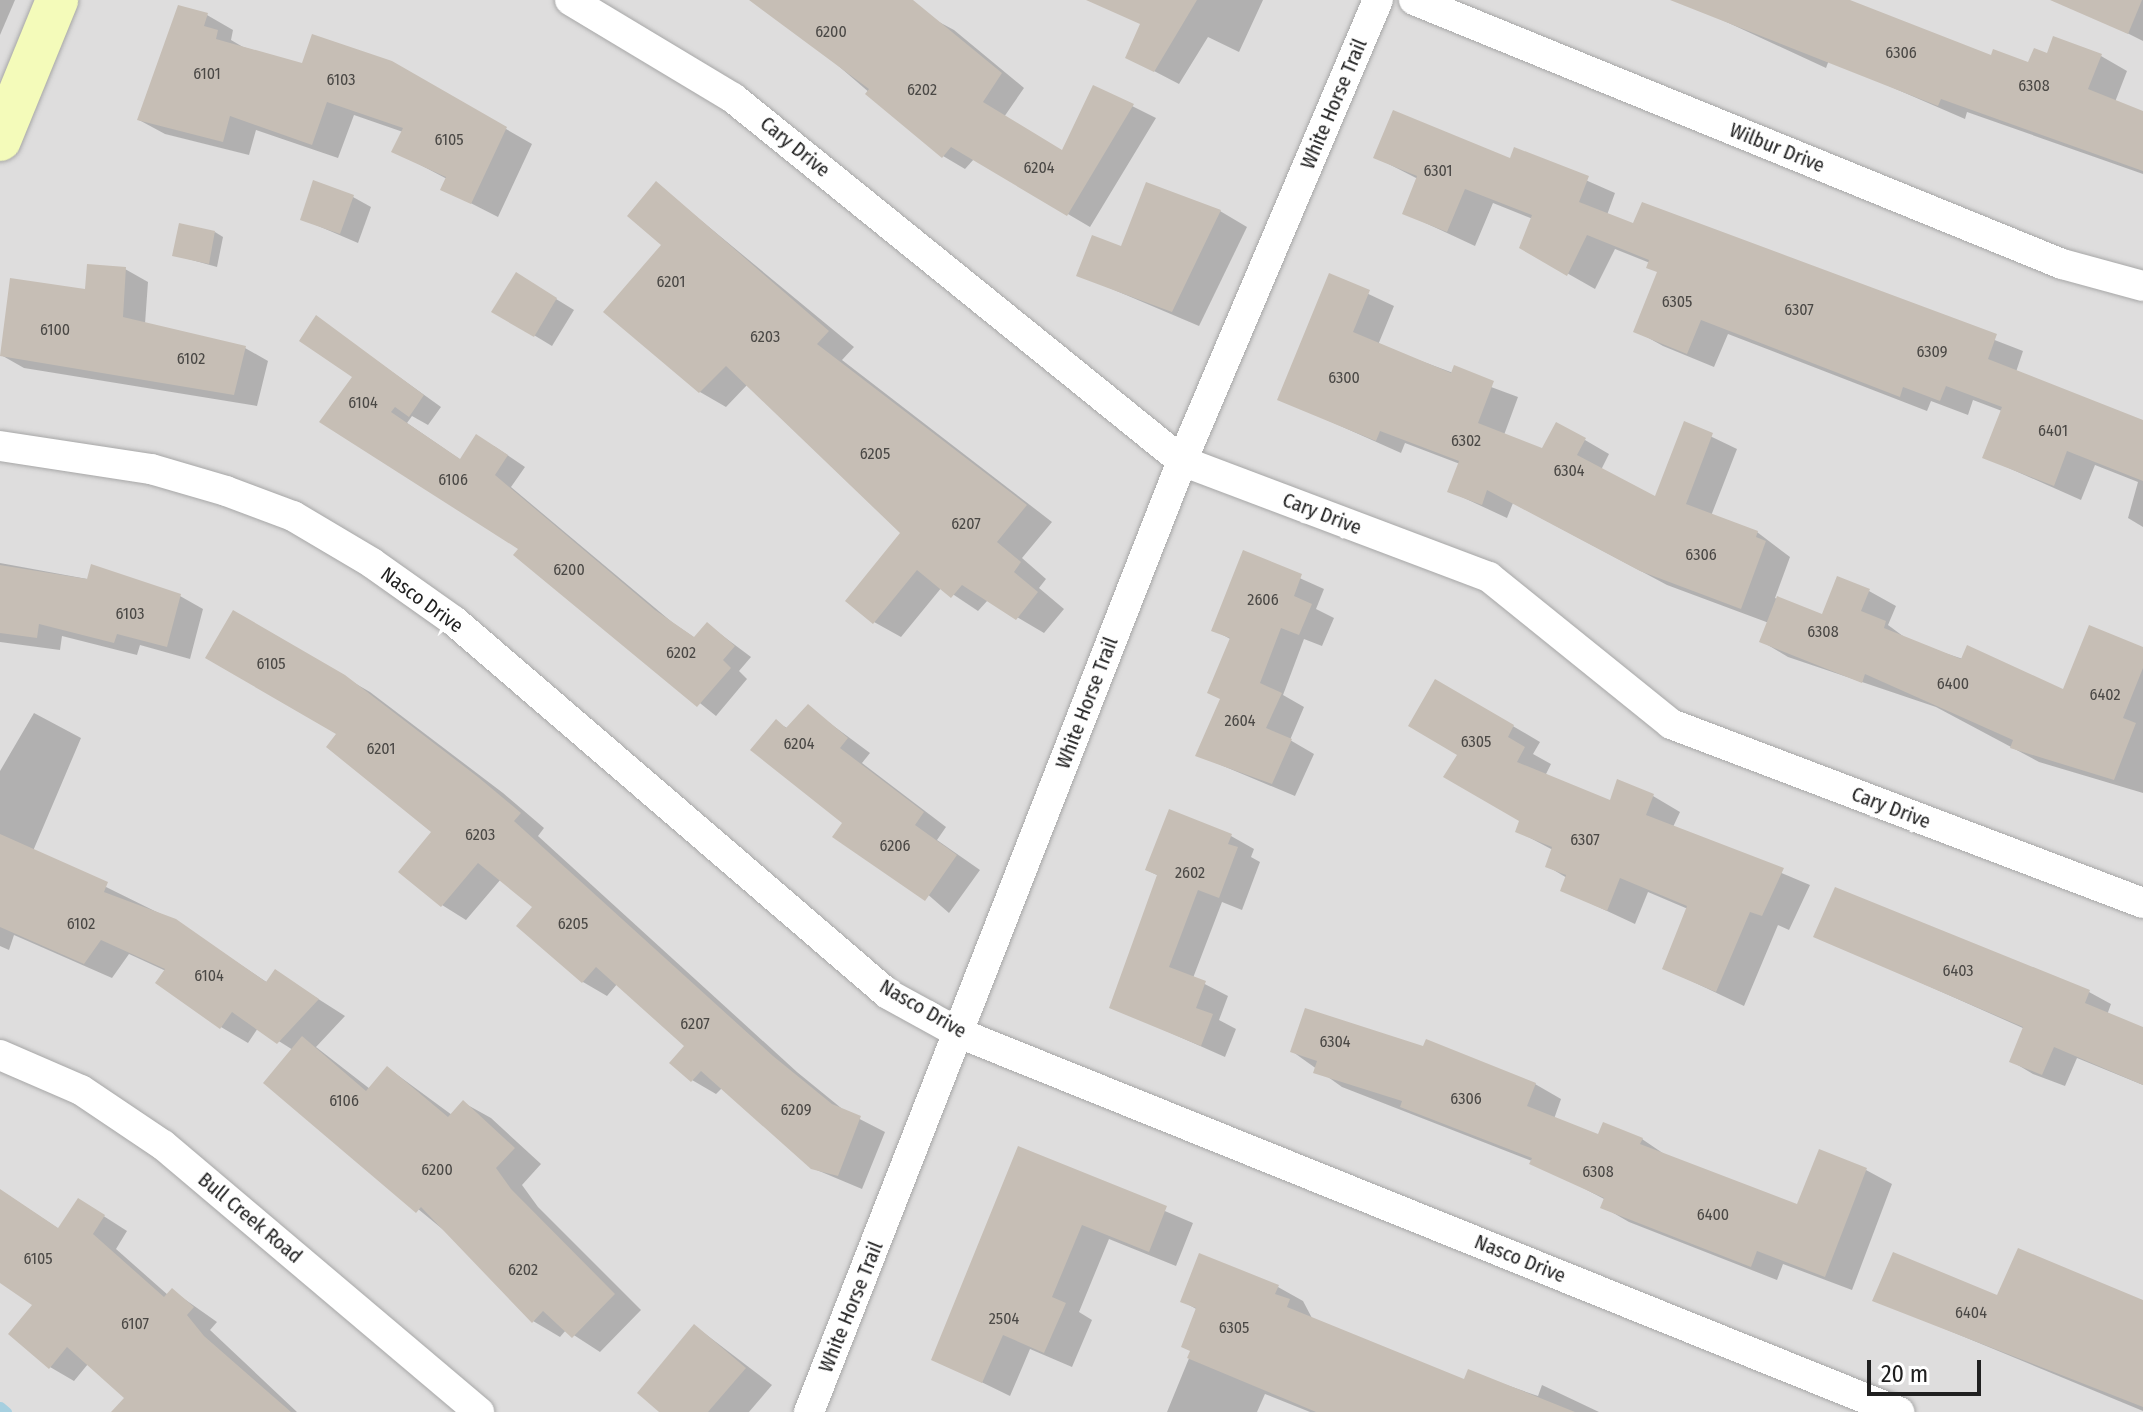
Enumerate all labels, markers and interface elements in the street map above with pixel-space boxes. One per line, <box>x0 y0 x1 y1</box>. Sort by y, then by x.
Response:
house number: 6200 <box>815 22 847 42</box>
street label: White Horse Trail <box>1296 35 1372 173</box>
house number: 6306 <box>1885 43 1917 63</box>
house number: 6101 <box>193 64 221 84</box>
house number: 6103 <box>327 70 355 90</box>
house number: 6308 <box>2018 76 2050 96</box>
house number: 6202 <box>907 80 937 100</box>
street label: Cary Drive <box>755 112 835 182</box>
street label: Wilbur Drive <box>1726 118 1828 178</box>
house number: 6105 <box>434 130 464 150</box>
house number: 6204 <box>1024 158 1054 178</box>
house number: 6301 <box>1423 161 1453 181</box>
house number: 6201 <box>656 272 686 292</box>
house number: 6305 <box>1662 292 1692 312</box>
house number: 6307 <box>1784 300 1814 320</box>
house number: 6100 <box>40 320 70 340</box>
house number: 6203 <box>750 327 780 347</box>
house number: 6309 <box>1916 342 1948 362</box>
house number: 6102 <box>177 349 205 369</box>
house number: 6300 <box>1328 368 1360 388</box>
house number: 6104 <box>348 393 378 413</box>
house number: 6401 <box>2038 421 2068 441</box>
house number: 6302 <box>1451 431 1481 451</box>
house number: 6205 <box>860 444 890 464</box>
house number: 6304 <box>1553 461 1585 481</box>
house number: 6106 <box>438 470 468 490</box>
street label: Cary Drive <box>1279 488 1365 540</box>
house number: 6207 <box>951 514 981 534</box>
house number: 6306 <box>1685 545 1717 565</box>
house number: 6200 <box>553 560 585 580</box>
street label: Nasco Drive <box>376 562 468 638</box>
house number: 2606 <box>1247 590 1279 610</box>
house number: 6103 <box>116 604 144 624</box>
house number: 6308 <box>1807 622 1839 642</box>
street label: White Horse Trail <box>1051 634 1123 772</box>
house number: 6202 <box>666 643 696 663</box>
house number: 6105 <box>256 654 286 674</box>
house number: 6400 <box>1937 674 1969 694</box>
house number: 6402 <box>2090 685 2120 705</box>
house number: 2604 <box>1224 711 1256 731</box>
house number: 6305 <box>1461 732 1491 752</box>
house number: 6204 <box>784 734 814 754</box>
house number: 6201 <box>366 739 396 759</box>
street label: Cary Drive <box>1848 782 1934 834</box>
house number: 6203 <box>465 825 495 845</box>
house number: 6307 <box>1570 830 1600 850</box>
house number: 6206 <box>879 836 911 856</box>
house number: 2602 <box>1175 863 1205 883</box>
house number: 6102 <box>67 914 95 934</box>
house number: 6205 <box>558 914 588 934</box>
house number: 6403 <box>1942 961 1974 981</box>
house number: 6104 <box>194 966 224 986</box>
street label: Nasco Drive <box>875 975 971 1043</box>
house number: 6207 <box>680 1014 710 1034</box>
house number: 6304 <box>1319 1032 1351 1052</box>
house number: 6306 <box>1450 1089 1482 1109</box>
house number: 6106 <box>329 1091 359 1111</box>
house number: 6209 <box>781 1100 811 1120</box>
house number: 6200 <box>421 1160 453 1180</box>
house number: 6308 <box>1582 1162 1614 1182</box>
street label: Bull Creek Road <box>193 1168 307 1268</box>
house number: 6400 <box>1697 1205 1729 1225</box>
street label: Nasco Drive <box>1471 1230 1569 1288</box>
street label: White Horse Trail <box>814 1238 888 1376</box>
house number: 6105 <box>23 1249 53 1269</box>
house number: 6202 <box>508 1260 538 1280</box>
house number: 6404 <box>1955 1303 1987 1323</box>
house number: 2504 <box>989 1309 1019 1329</box>
house number: 6107 <box>121 1314 149 1334</box>
house number: 6305 <box>1219 1318 1249 1338</box>
scale bar <box>1871 1344 1985 1394</box>
text: 20 m <box>1881 1360 1928 1388</box>

